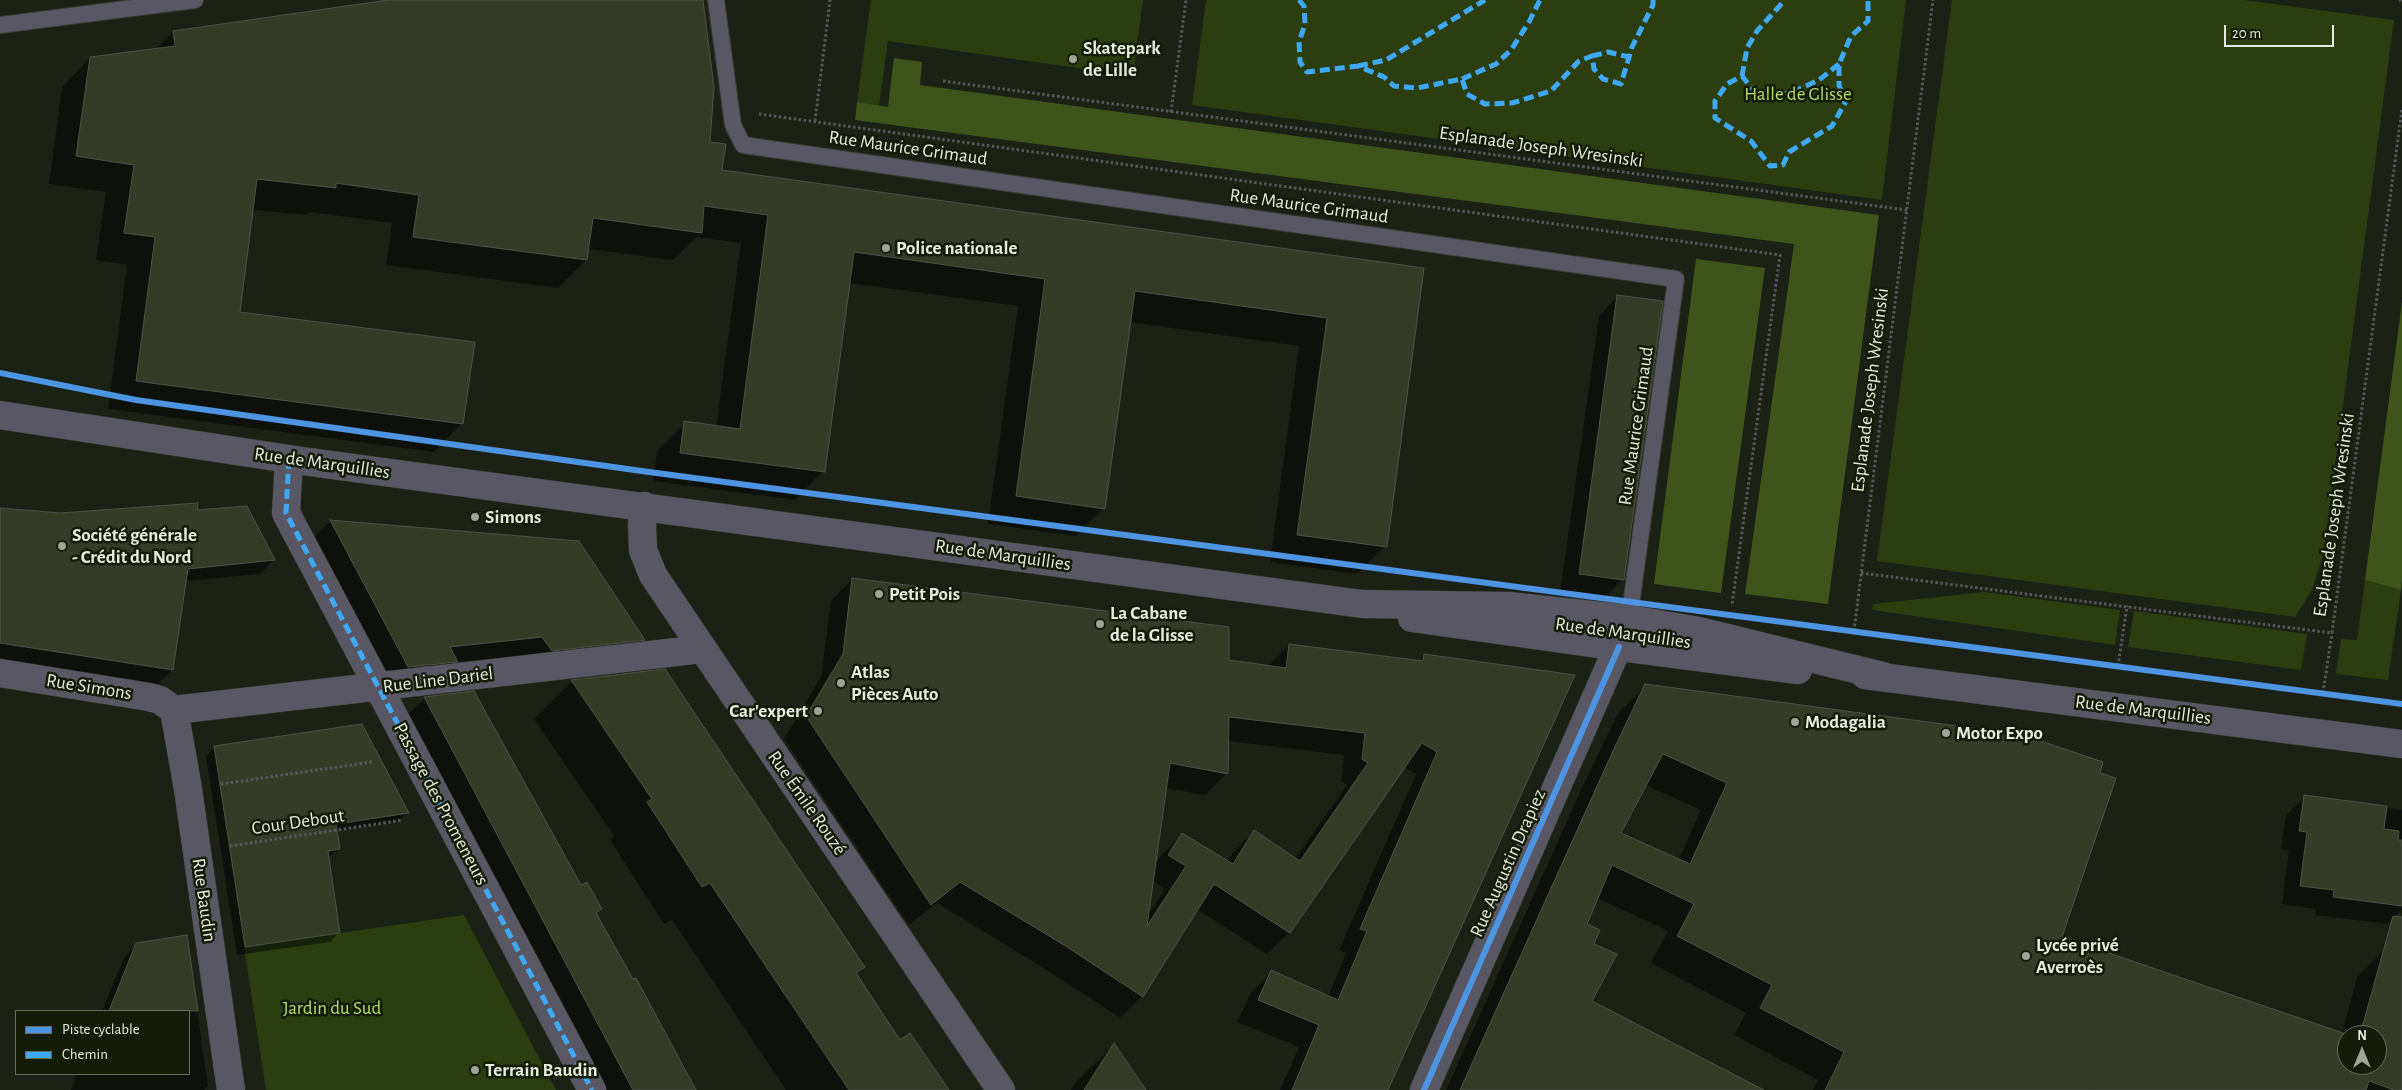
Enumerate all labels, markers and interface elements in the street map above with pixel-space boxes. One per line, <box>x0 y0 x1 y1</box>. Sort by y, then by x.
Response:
scale bar <box>2227 15 2337 47</box>
text: 20 m <box>2232 26 2261 41</box>
place label: Skatepark de Lille <box>1083 37 1161 81</box>
marker: Skatepark de Lille <box>1067 53 1079 65</box>
park label: Halle de Glisse <box>1744 83 1852 105</box>
street label: Esplanade Joseph Wresinski <box>1438 121 1644 173</box>
street label: Rue Maurice Grimaud <box>827 126 989 170</box>
street label: Rue Maurice Grimaud <box>1228 184 1390 228</box>
place label: Police nationale <box>896 237 1017 259</box>
marker: Police nationale <box>880 242 892 254</box>
street label: Esplanade Joseph Wresinski <box>1846 287 1894 493</box>
street label: Rue Maurice Grimaud <box>1614 345 1658 507</box>
street label: Esplanade Joseph Wresinski <box>2308 412 2360 618</box>
street label: Rue de Marquillies <box>253 442 391 484</box>
place label: Simons <box>485 506 541 528</box>
marker: Simons <box>469 511 481 523</box>
place label: Société générale - Crédit du Nord <box>72 524 197 568</box>
street label: Rue de Marquillies <box>934 534 1072 576</box>
marker: Société générale - Crédit du Nord <box>56 540 68 552</box>
place label: Petit Pois <box>889 583 960 605</box>
marker: Petit Pois <box>873 588 885 600</box>
place label: La Cabane de la Glisse <box>1110 602 1194 646</box>
street label: Rue de Marquillies <box>1554 612 1692 654</box>
marker: La Cabane de la Glisse <box>1094 618 1106 630</box>
place label: Atlas Pièces Auto <box>851 661 938 705</box>
street label: Rue Line Dariel <box>382 662 494 698</box>
street label: Rue Simons <box>45 669 133 705</box>
marker: Atlas Pièces Auto <box>835 677 847 689</box>
street label: Rue de Marquillies <box>2074 690 2212 730</box>
place label: Car'expert <box>729 700 808 722</box>
marker: Car'expert <box>812 705 824 717</box>
place label: Modagalia <box>1805 711 1886 733</box>
marker: Modagalia <box>1789 716 1801 728</box>
street label: Passage des Promeneurs <box>388 719 494 889</box>
place label: Motor Expo <box>1956 722 2043 744</box>
marker: Motor Expo <box>1940 727 1952 739</box>
street label: Rue Émile Rouzé <box>763 746 851 860</box>
street label: Rue Augustin Drapiez <box>1465 786 1551 940</box>
street label: Cour Debout <box>250 804 346 840</box>
street label: Rue Baudin <box>187 857 221 943</box>
place label: Lycée privé Averroès <box>2036 934 2119 978</box>
marker: Lycée privé Averroès <box>2020 950 2032 962</box>
park label: Jardin du Sud <box>283 997 381 1019</box>
legend <box>15 1010 190 1075</box>
text: Piste cyclable <box>62 1022 140 1037</box>
north arrow <box>2337 1025 2387 1075</box>
text: N <box>2357 1029 2367 1043</box>
text: Chemin <box>62 1047 108 1062</box>
place label: Terrain Baudin <box>485 1059 597 1081</box>
marker: Terrain Baudin <box>469 1064 481 1076</box>

